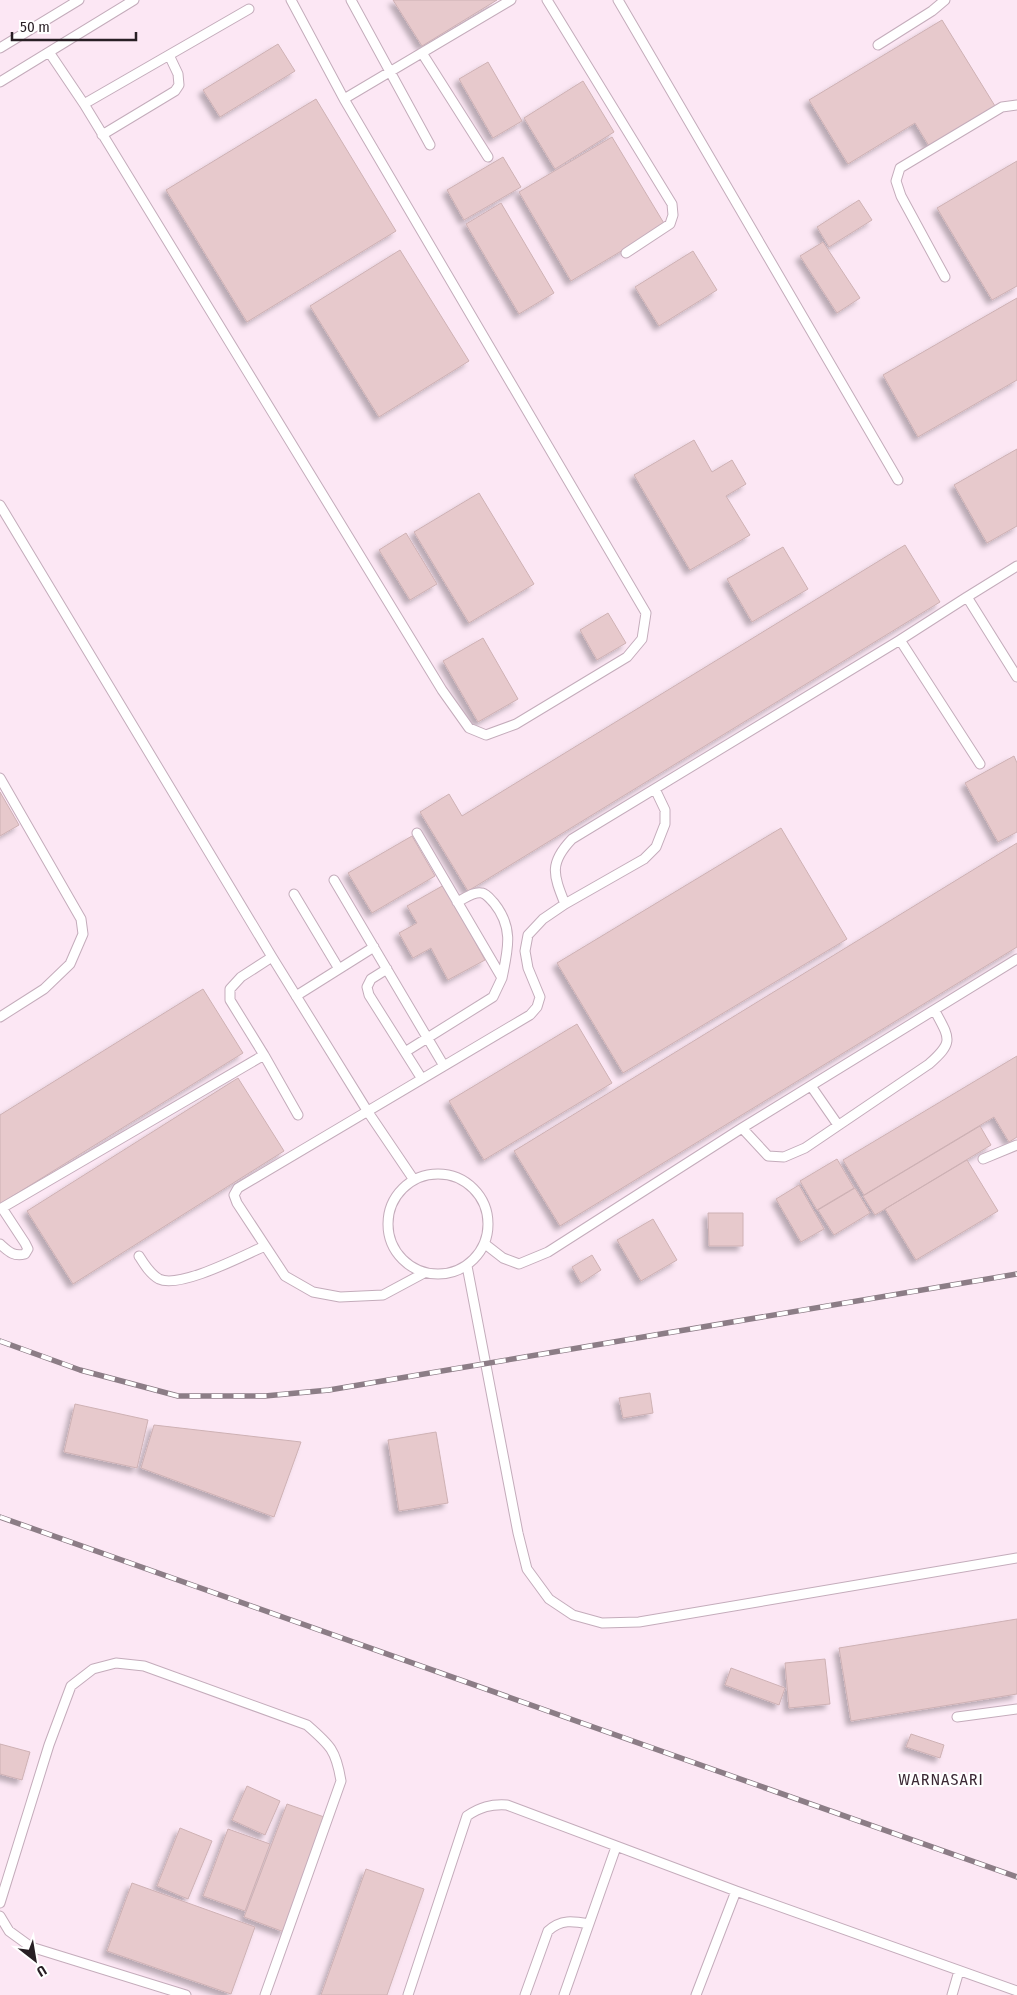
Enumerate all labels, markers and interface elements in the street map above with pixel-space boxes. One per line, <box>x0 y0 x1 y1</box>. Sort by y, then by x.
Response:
scale bar <box>12 10 136 42</box>
text: 50 m <box>20 18 50 36</box>
district label: WARNASARI <box>898 1770 984 1789</box>
north arrow <box>10 1935 60 1985</box>
text: U <box>34 1961 49 1980</box>

